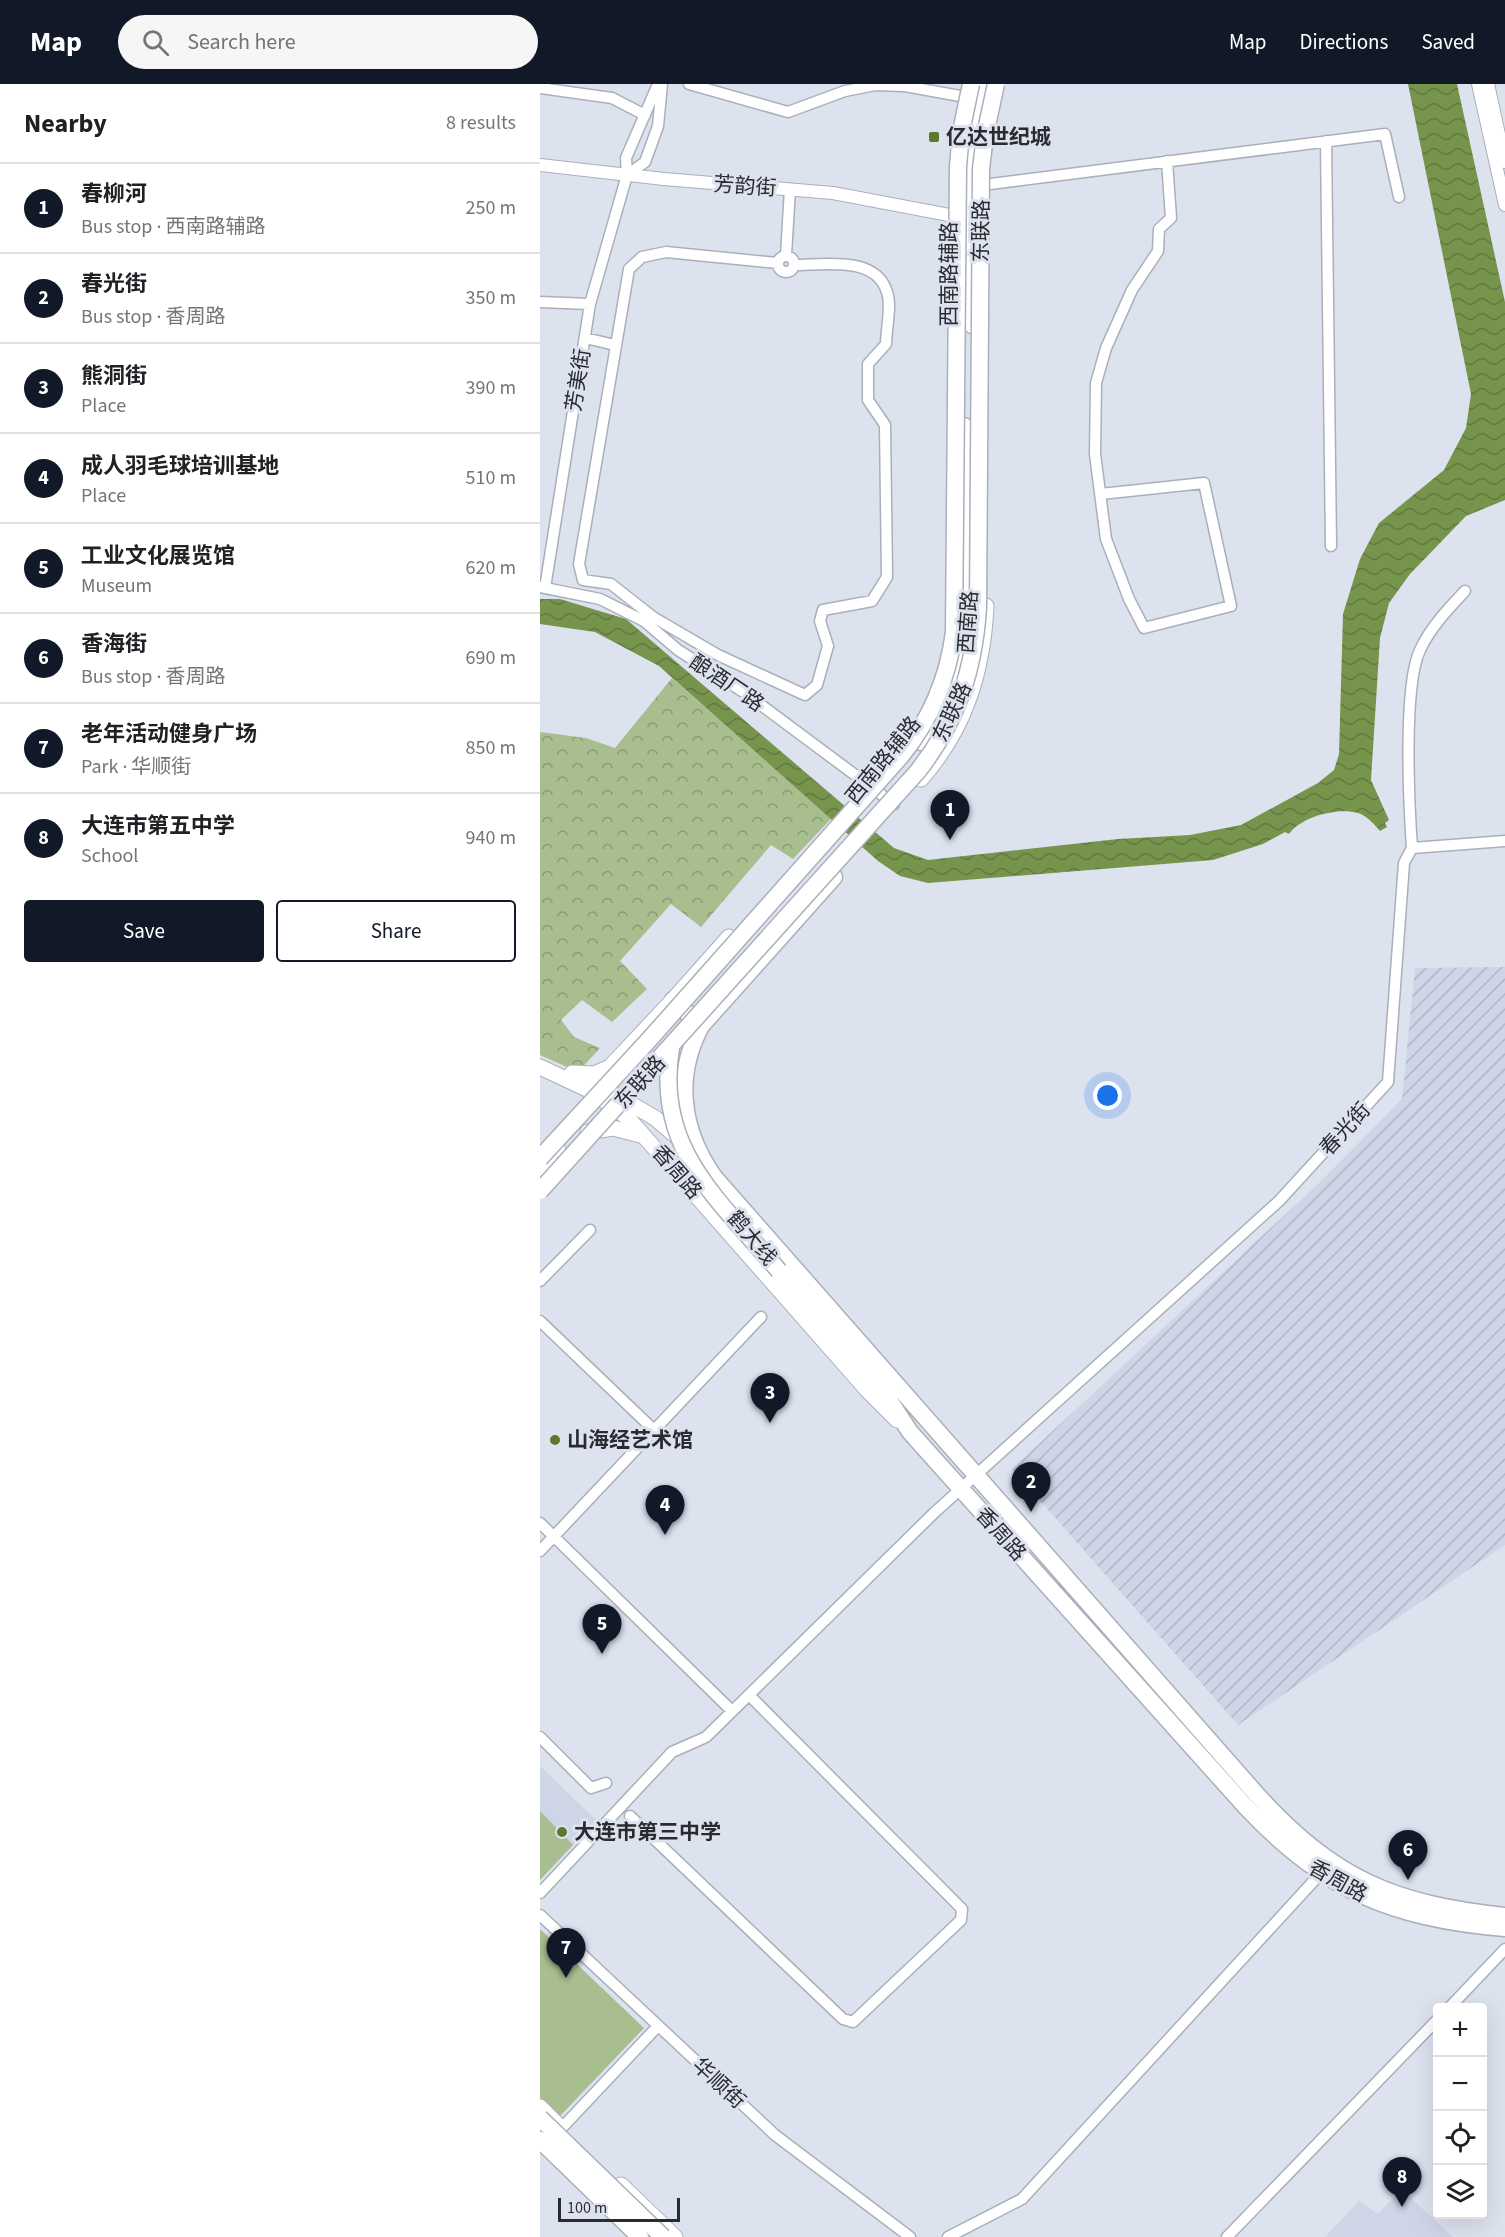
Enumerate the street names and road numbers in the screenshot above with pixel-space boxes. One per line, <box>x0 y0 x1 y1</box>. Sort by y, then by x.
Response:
street label: 芳韵街 <box>713 169 777 203</box>
street label: 东联路 <box>965 199 997 263</box>
street label: 西南路辅路 <box>934 222 964 327</box>
street label: 芳美街 <box>558 347 598 413</box>
street label: 西南路 <box>951 590 985 654</box>
street label: 酿酒厂路 <box>684 647 770 719</box>
street label: 东联路 <box>925 677 979 747</box>
street label: 西南路辅路 <box>838 710 928 810</box>
street label: 东联路 <box>608 1049 672 1115</box>
street label: 春光街 <box>1313 1096 1377 1162</box>
street label: 香周路 <box>645 1138 709 1206</box>
street label: 鹤大线 <box>720 1204 784 1272</box>
street label: 香周路 <box>969 1501 1033 1567</box>
street label: 香周路 <box>1303 1853 1373 1909</box>
street label: 华顺街 <box>686 2051 752 2115</box>

